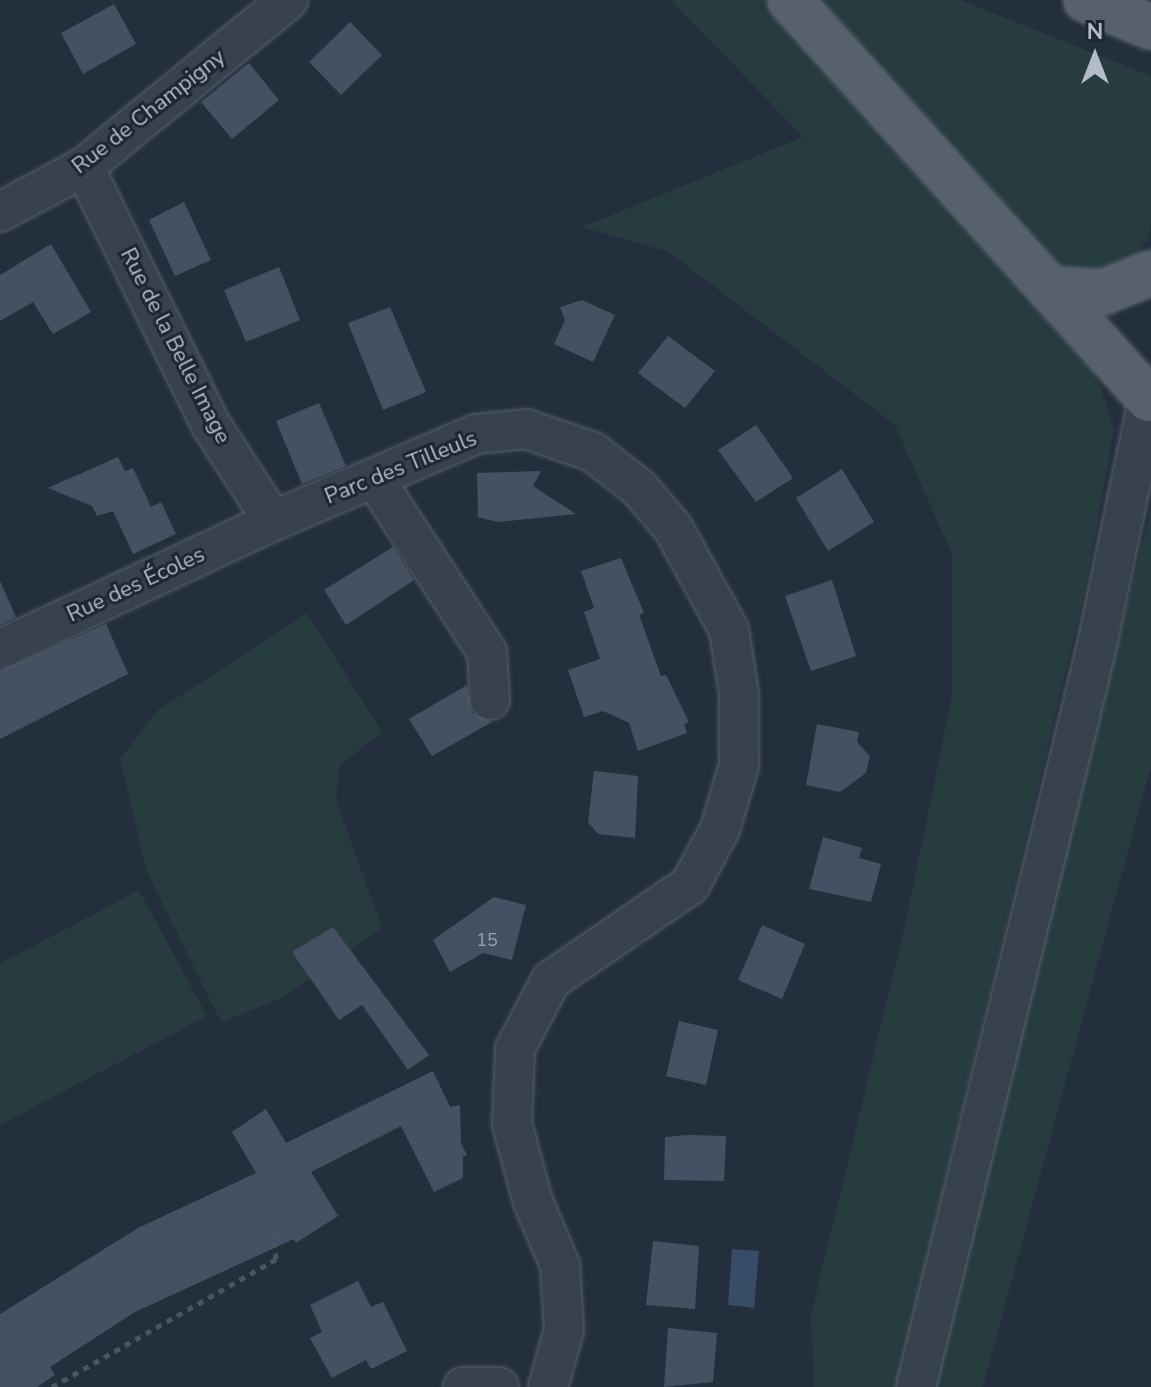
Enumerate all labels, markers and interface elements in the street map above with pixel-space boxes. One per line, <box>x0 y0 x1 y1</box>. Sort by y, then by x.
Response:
north arrow <box>1055 16 1135 96</box>
text: N <box>1087 17 1103 47</box>
street label: Rue de Champigny <box>67 44 231 180</box>
street label: Rue de la Belle Image <box>114 244 236 448</box>
street label: Parc des Tilleuls <box>321 425 481 511</box>
street label: Rue des Écoles <box>63 542 209 628</box>
house number: 15 <box>476 929 498 951</box>

